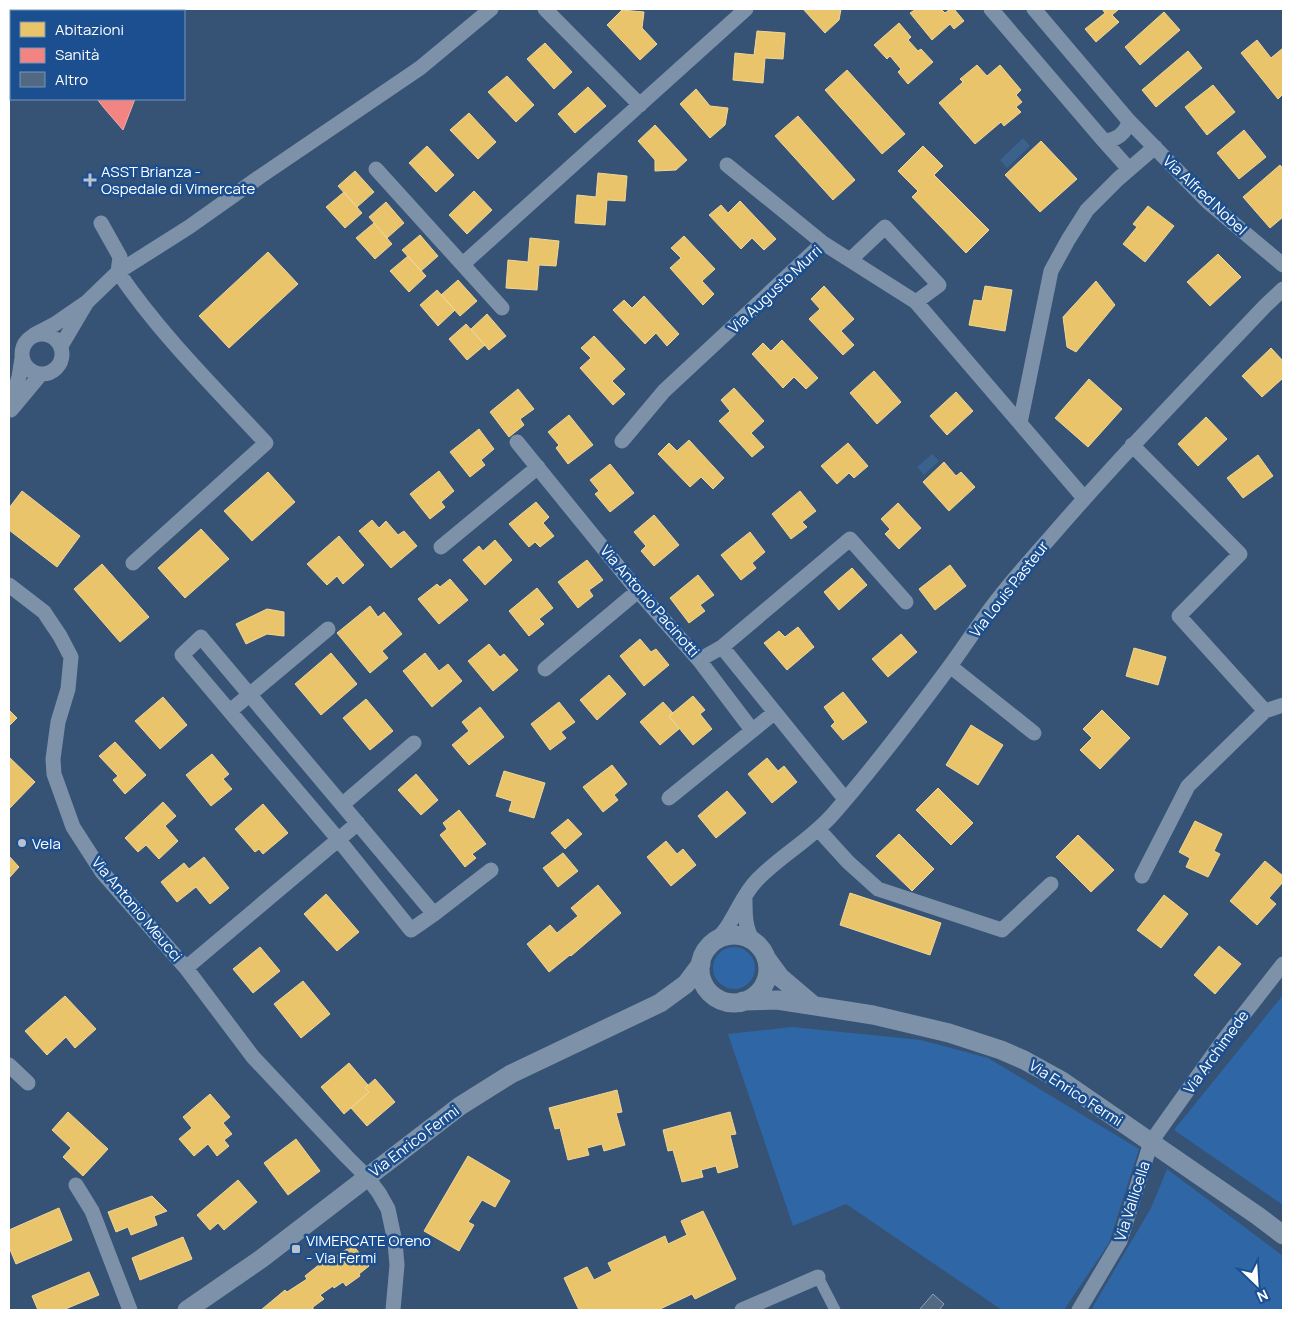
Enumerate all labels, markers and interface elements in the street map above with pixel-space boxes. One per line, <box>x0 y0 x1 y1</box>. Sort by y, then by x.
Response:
legend <box>10 10 185 100</box>
text: Abitazioni <box>55 19 124 40</box>
text: Sanità <box>55 44 99 65</box>
text: Altro <box>55 69 88 90</box>
street label: Via Alfred Nobel <box>1158 150 1252 240</box>
place label: ASST Brianza - Ospedale di Vimercate <box>101 161 255 199</box>
marker: ASST Brianza - Ospedale di Vimercate <box>83 173 97 187</box>
street label: Via Augusto Murri <box>724 240 826 338</box>
street label: Via Louis Pasteur <box>965 536 1054 642</box>
street label: Via Antonio Pacinotti <box>596 541 704 661</box>
place label: Vela <box>32 833 61 854</box>
marker: Vela <box>16 837 28 849</box>
street label: Via Antonio Meucci <box>87 852 187 966</box>
street label: Via Archimede <box>1179 1006 1253 1098</box>
street label: Via Enrico Fermi <box>1025 1055 1127 1131</box>
street label: Via Enrico Fermi <box>365 1100 463 1182</box>
street label: Via Vallicella <box>1109 1158 1155 1244</box>
place label: VIMERCATE Oreno - Via Fermi <box>306 1230 431 1268</box>
marker: VIMERCATE Oreno - Via Fermi <box>290 1243 302 1255</box>
north arrow <box>1232 1259 1282 1309</box>
text: N <box>1254 1285 1271 1307</box>

